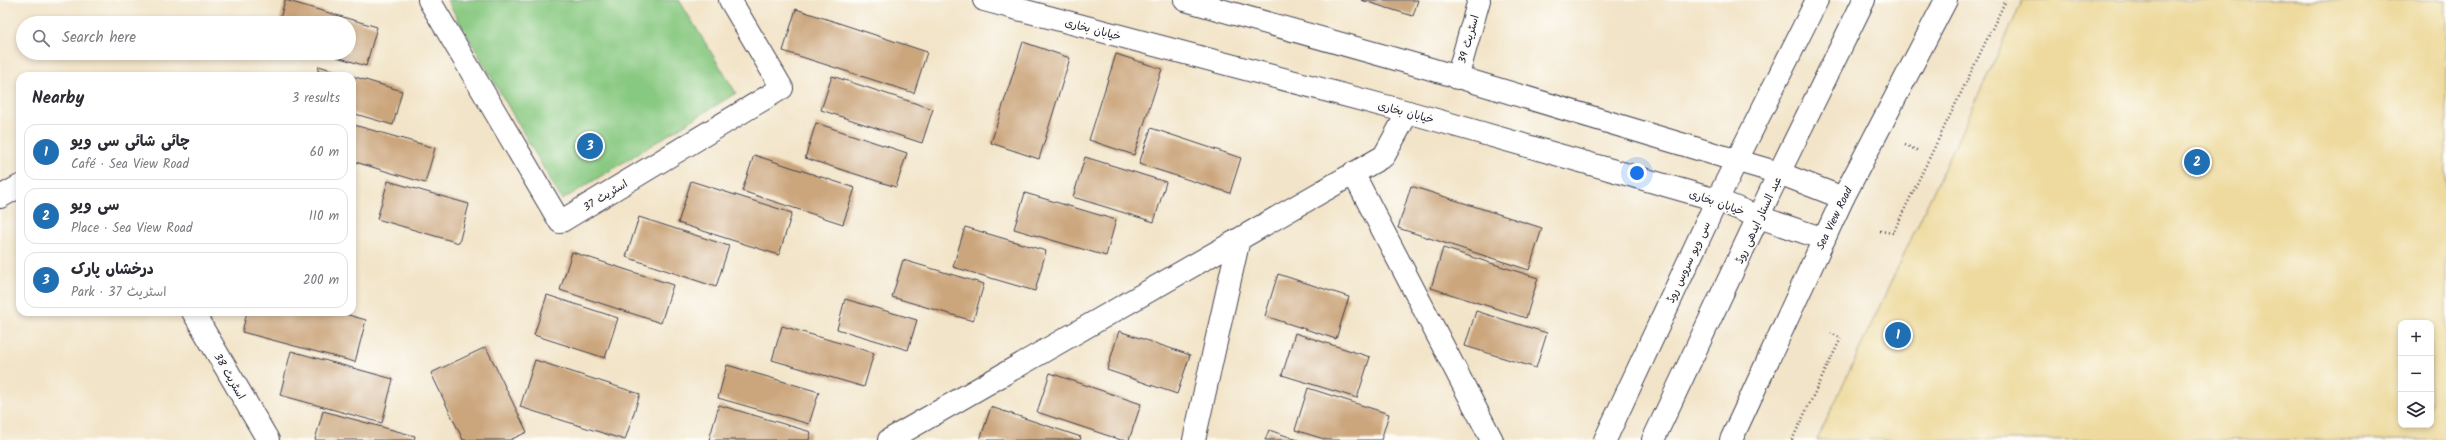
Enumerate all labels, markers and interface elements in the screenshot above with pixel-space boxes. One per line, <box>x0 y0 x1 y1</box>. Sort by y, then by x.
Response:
street label: اسٹریٹ 39 <box>1453 13 1484 66</box>
street label: خیابان بخاری <box>1063 14 1123 46</box>
search box <box>16 16 356 60</box>
text: Search here <box>62 26 136 50</box>
icon: search <box>30 27 52 49</box>
text: Nearby <box>32 85 84 112</box>
text: 3 results <box>292 88 340 109</box>
street label: خیابان بخاری <box>1376 97 1436 129</box>
text: چائی شائی سی ویو <box>71 130 190 154</box>
pin: 3 <box>577 131 603 161</box>
text: 1 <box>44 142 48 163</box>
text: 60 m <box>310 142 339 163</box>
pin: 2 <box>2184 147 2210 177</box>
text: Café · Sea View Road <box>71 154 189 175</box>
your location <box>1627 163 1647 183</box>
street label: عبد الستار ایدھی روڈ <box>1731 174 1787 267</box>
street label: اسٹریٹ 37 <box>580 175 631 216</box>
street label: Sea View Road <box>1812 184 1858 253</box>
street label: خیابان بخاری <box>1687 185 1747 221</box>
text: سی ویو <box>71 194 119 218</box>
text: 2 <box>42 206 50 227</box>
text: 110 m <box>309 206 339 227</box>
text: Place · Sea View Road <box>71 218 192 239</box>
street label: سی ویو سروس روڈ <box>1662 218 1716 306</box>
text: درخشاں پارک <box>71 258 154 282</box>
text: 3 <box>42 270 50 291</box>
text: 200 m <box>303 270 339 291</box>
text: Park · اسٹریٹ 37 <box>71 282 166 303</box>
pin: 1 <box>1885 320 1911 350</box>
map controls <box>2398 320 2434 428</box>
button: + <box>2398 320 2434 356</box>
street label: اسٹریٹ 38 <box>209 350 250 403</box>
button: − <box>2398 356 2434 392</box>
button: layers <box>2398 392 2434 428</box>

